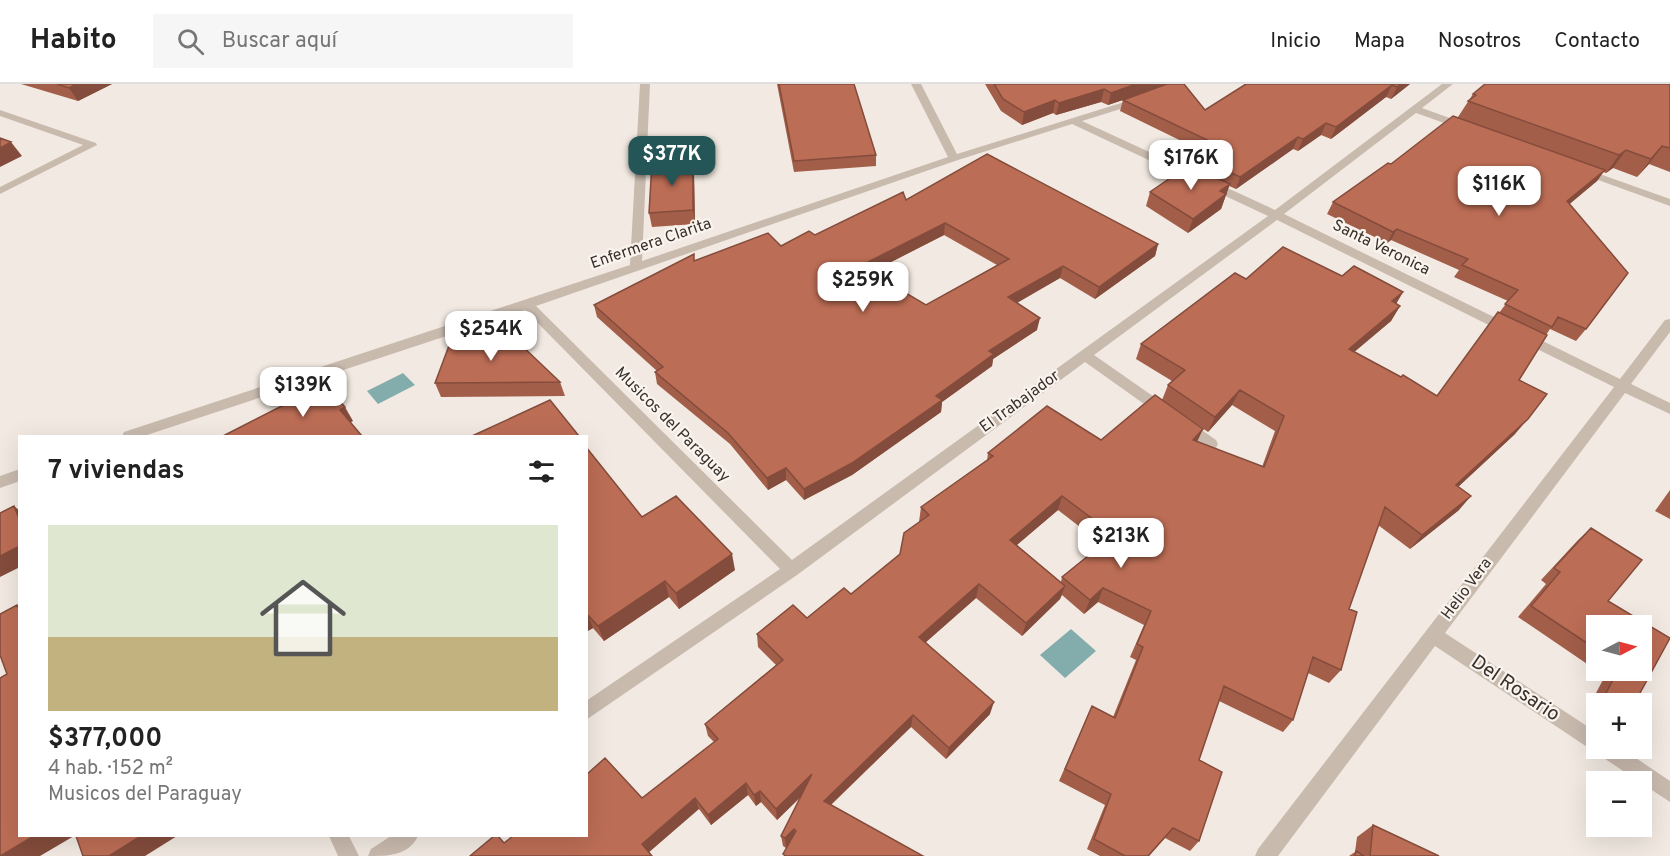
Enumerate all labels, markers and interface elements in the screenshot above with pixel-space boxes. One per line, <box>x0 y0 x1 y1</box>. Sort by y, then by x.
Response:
search box <box>153 14 573 68</box>
text: Habito <box>30 23 117 59</box>
icon: search <box>174 25 207 58</box>
text: Buscar aquí <box>222 28 337 55</box>
text: Inicio <box>1270 28 1321 55</box>
text: Mapa <box>1354 28 1405 55</box>
text: Nosotros <box>1438 28 1521 55</box>
text: Contacto <box>1554 28 1640 55</box>
pin: $377K <box>630 136 714 187</box>
pin: $176K <box>1149 140 1233 191</box>
text: $377K <box>642 142 702 168</box>
text: $176K <box>1163 146 1219 172</box>
pin: $116K <box>1457 166 1541 217</box>
text: $116K <box>1472 172 1526 198</box>
street label: Enfermera Clarita <box>588 214 714 274</box>
street label: Santa Veronica <box>1329 216 1433 280</box>
pin: $259K <box>821 262 905 313</box>
text: $259K <box>832 268 894 294</box>
pin: $254K <box>449 311 533 362</box>
text: $254K <box>459 317 523 343</box>
street label: Musicos del Paraguay <box>610 363 734 487</box>
street label: El Trabajador <box>976 366 1064 438</box>
pin: $139K <box>261 367 345 418</box>
text: $139K <box>274 373 332 399</box>
text: 7 viviendas <box>48 455 185 488</box>
icon: filters <box>525 455 558 488</box>
pin: $213K <box>1079 518 1163 569</box>
text: $213K <box>1092 524 1150 550</box>
street label: Helio Vera <box>1437 554 1497 624</box>
icon: home <box>249 564 357 672</box>
north arrow <box>1586 615 1652 681</box>
map controls <box>1586 615 1652 837</box>
street label: Del Rosario <box>1466 650 1564 728</box>
button: + <box>1586 693 1652 759</box>
text: $377,000 <box>48 723 162 756</box>
text: 4 hab. · 152 m² <box>48 756 173 782</box>
button: − <box>1586 771 1652 837</box>
text: Musicos del Paraguay <box>48 782 242 808</box>

